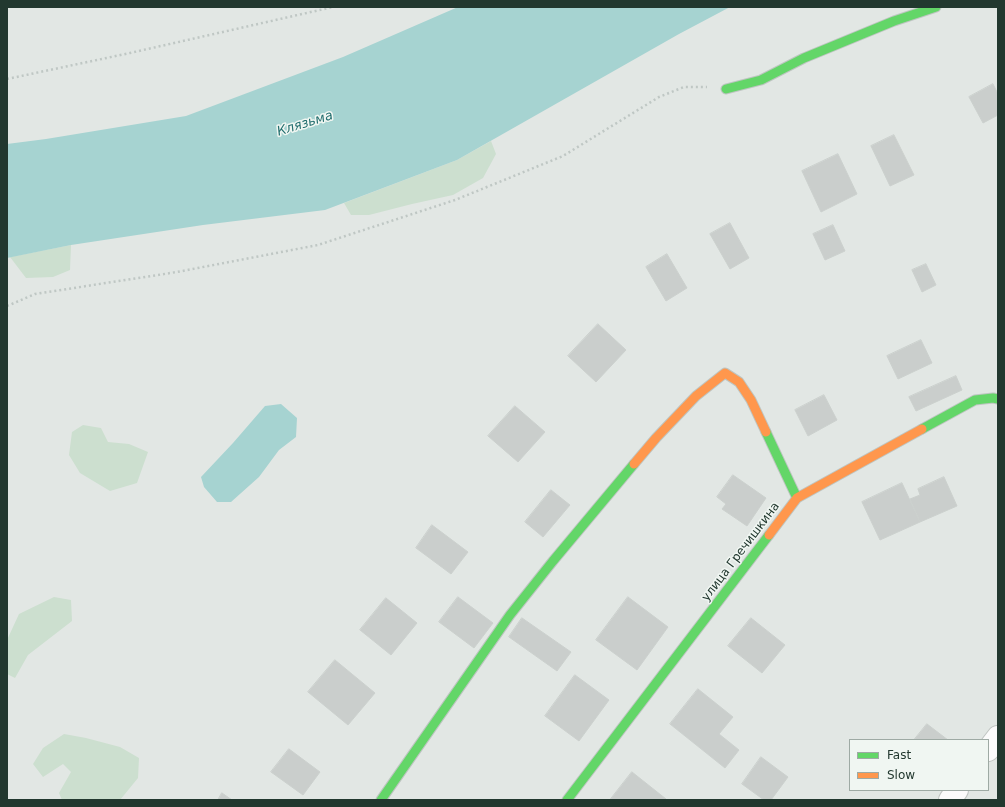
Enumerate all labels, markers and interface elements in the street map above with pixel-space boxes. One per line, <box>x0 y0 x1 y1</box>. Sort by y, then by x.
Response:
water label: Клязьма <box>275 108 335 140</box>
street label: улица Гречишкина <box>699 500 783 604</box>
legend <box>849 739 989 791</box>
text: Fast <box>887 748 911 762</box>
text: Slow <box>887 768 915 782</box>

